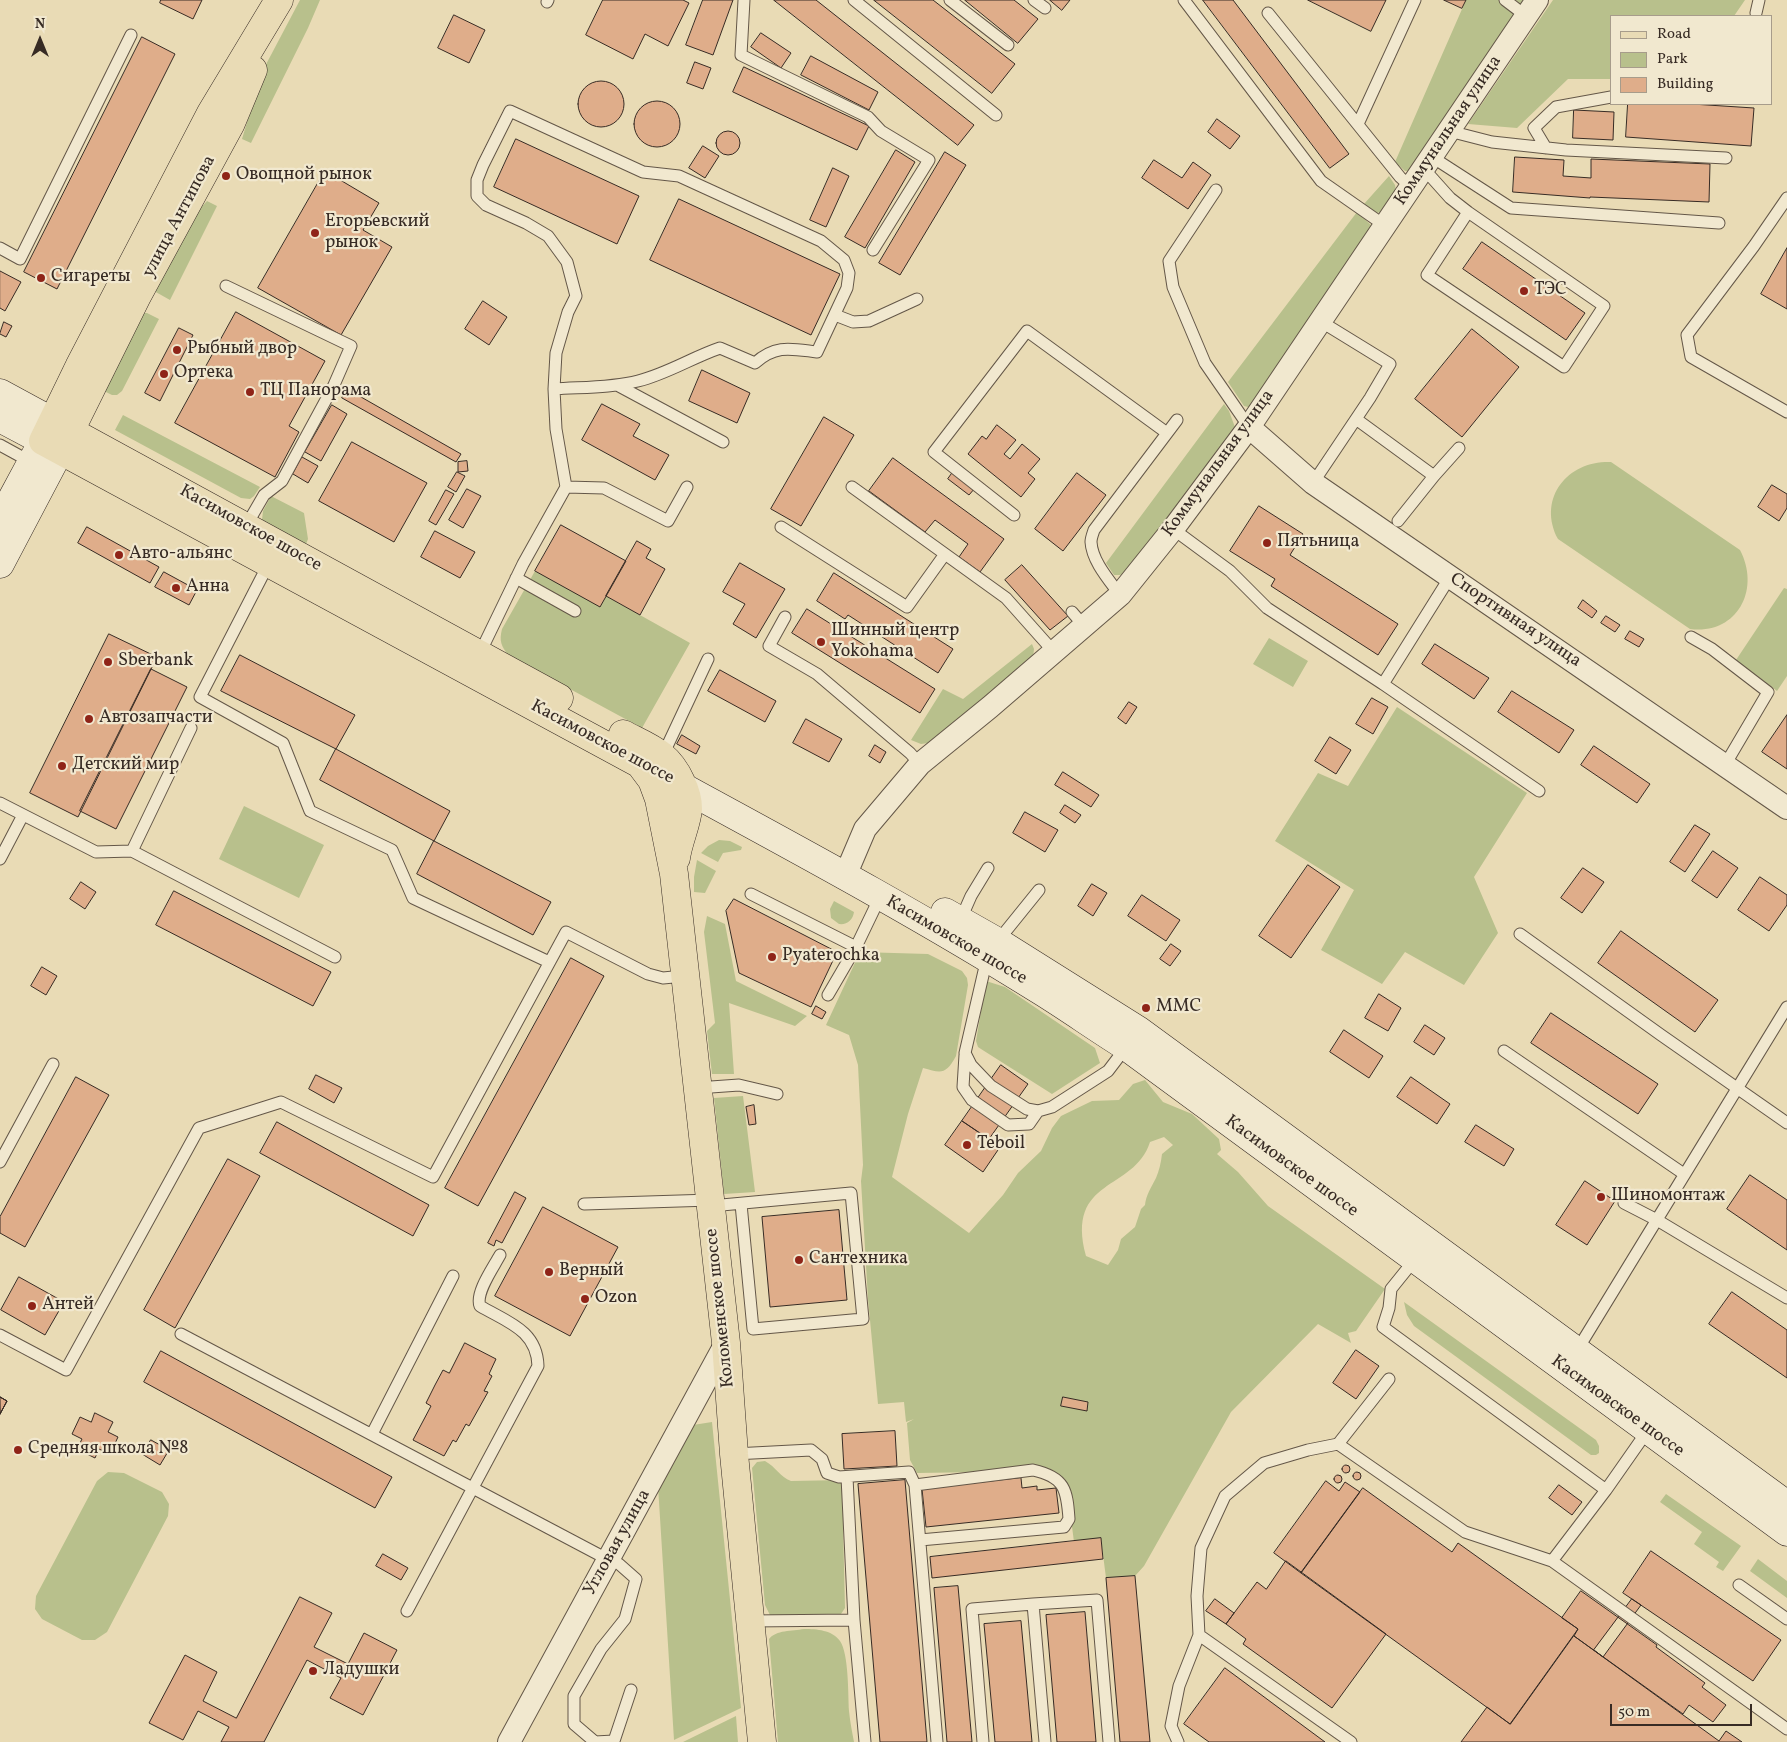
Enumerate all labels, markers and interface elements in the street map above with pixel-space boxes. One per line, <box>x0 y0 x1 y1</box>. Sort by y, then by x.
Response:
north arrow <box>15 15 65 65</box>
text: N <box>35 15 45 34</box>
legend <box>1610 15 1772 105</box>
text: Road <box>1657 24 1691 45</box>
text: Park <box>1657 49 1688 70</box>
street label: Коммунальная улица <box>1391 52 1507 210</box>
text: Building <box>1657 74 1713 95</box>
street label: улица Антипова <box>139 152 221 282</box>
place label: Овощной рынок <box>236 165 372 187</box>
marker: Овощной рынок <box>220 170 232 182</box>
place label: Егорьевский рынок <box>325 212 429 254</box>
marker: Егорьевский рынок <box>309 227 321 239</box>
place label: Сигареты <box>51 267 130 289</box>
marker: Сигареты <box>35 272 47 284</box>
place label: ТЭС <box>1534 280 1567 302</box>
marker: ТЭС <box>1518 285 1530 297</box>
place label: Рыбный двор <box>187 339 297 361</box>
marker: Рыбный двор <box>171 344 183 356</box>
place label: Ортека <box>174 363 233 385</box>
marker: Ортека <box>158 368 170 380</box>
place label: ТЦ Панорама <box>260 381 371 403</box>
marker: ТЦ Панорама <box>244 386 256 398</box>
street label: Коммунальная улица <box>1158 386 1280 542</box>
street label: Касимовское шоссе <box>175 481 325 577</box>
place label: Пятьница <box>1277 532 1359 554</box>
marker: Пятьница <box>1261 537 1273 549</box>
place label: Авто-альянс <box>129 544 233 566</box>
marker: Авто-альянс <box>113 549 125 561</box>
street label: Спортивная улица <box>1445 569 1585 673</box>
place label: Анна <box>186 577 230 599</box>
marker: Анна <box>170 582 182 594</box>
place label: Шинный центр Yokohama <box>831 621 959 664</box>
marker: Шинный центр Yokohama <box>815 636 827 648</box>
place label: Sberbank <box>118 651 193 673</box>
marker: Sberbank <box>102 656 114 668</box>
street label: Касимовское шоссе <box>527 696 677 790</box>
place label: Автозапчасти <box>99 708 213 730</box>
marker: Автозапчасти <box>83 713 95 725</box>
place label: Детский мир <box>72 755 179 777</box>
marker: Детский мир <box>56 760 68 772</box>
street label: Касимовское шоссе <box>882 892 1030 990</box>
place label: Pyaterochka <box>782 946 880 968</box>
marker: Pyaterochka <box>766 951 778 963</box>
place label: ММС <box>1156 997 1201 1019</box>
marker: ММС <box>1140 1002 1152 1014</box>
street label: Касимовское шоссе <box>1220 1111 1362 1223</box>
place label: Teboil <box>977 1134 1025 1156</box>
marker: Teboil <box>961 1139 973 1151</box>
place label: Шиномонтаж <box>1611 1186 1725 1208</box>
marker: Шиномонтаж <box>1595 1191 1607 1203</box>
street label: Коломенское шоссе <box>702 1227 740 1389</box>
place label: Сантехника <box>809 1249 908 1271</box>
marker: Сантехника <box>793 1254 805 1266</box>
place label: Верный <box>559 1261 624 1283</box>
marker: Верный <box>543 1266 555 1278</box>
place label: Ozon <box>595 1288 637 1310</box>
marker: Ozon <box>579 1293 591 1305</box>
place label: Антей <box>42 1295 94 1317</box>
marker: Антей <box>26 1300 38 1312</box>
street label: Касимовское шоссе <box>1546 1351 1688 1463</box>
place label: Средняя школа №8 <box>28 1439 189 1461</box>
marker: Средняя школа №8 <box>12 1444 24 1456</box>
street label: Угловая улица <box>580 1486 656 1600</box>
place label: Ладушки <box>323 1660 399 1682</box>
marker: Ладушки <box>307 1665 319 1677</box>
scale bar <box>1612 1694 1754 1726</box>
text: 50 m <box>1618 1702 1650 1723</box>

